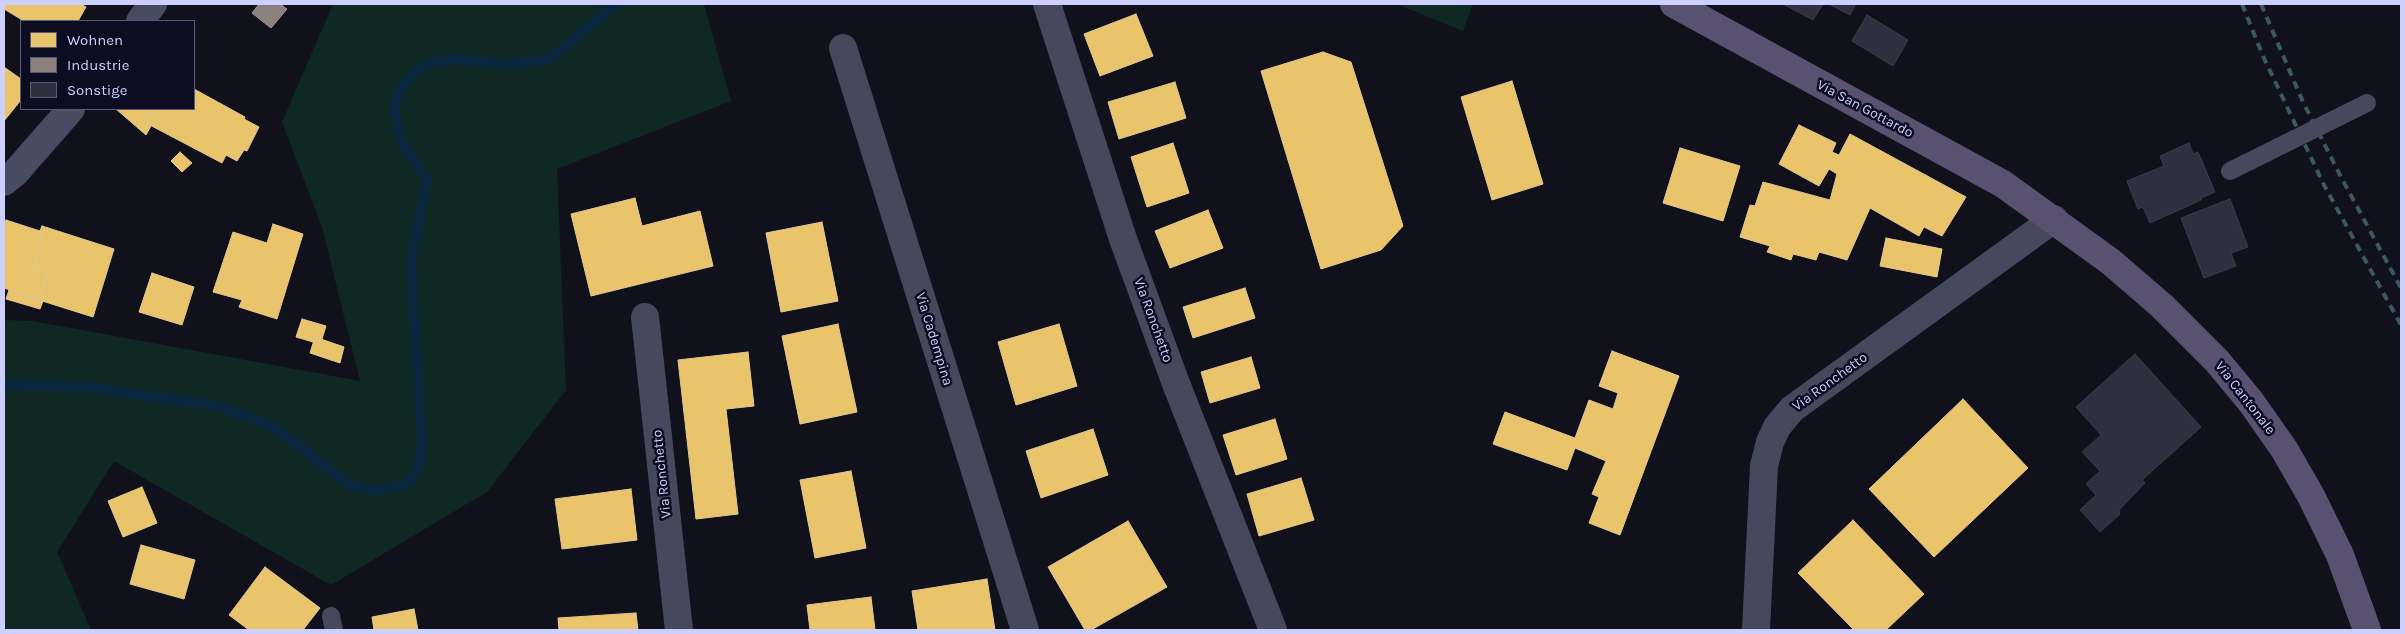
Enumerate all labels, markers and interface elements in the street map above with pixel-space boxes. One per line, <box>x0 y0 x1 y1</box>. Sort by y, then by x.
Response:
legend <box>20 20 195 110</box>
text: Wohnen <box>67 31 123 49</box>
text: Industrie <box>67 56 129 74</box>
street label: Via San Gottardo <box>1814 76 1916 142</box>
text: Sonstige <box>67 81 127 99</box>
street label: Via Ronchetto <box>1130 275 1176 365</box>
street label: Via Cadempina <box>912 290 956 388</box>
street label: Via Ronchetto <box>1789 349 1871 415</box>
street label: Via Cantonale <box>2211 358 2279 438</box>
street label: Via Ronchetto <box>649 429 675 519</box>

